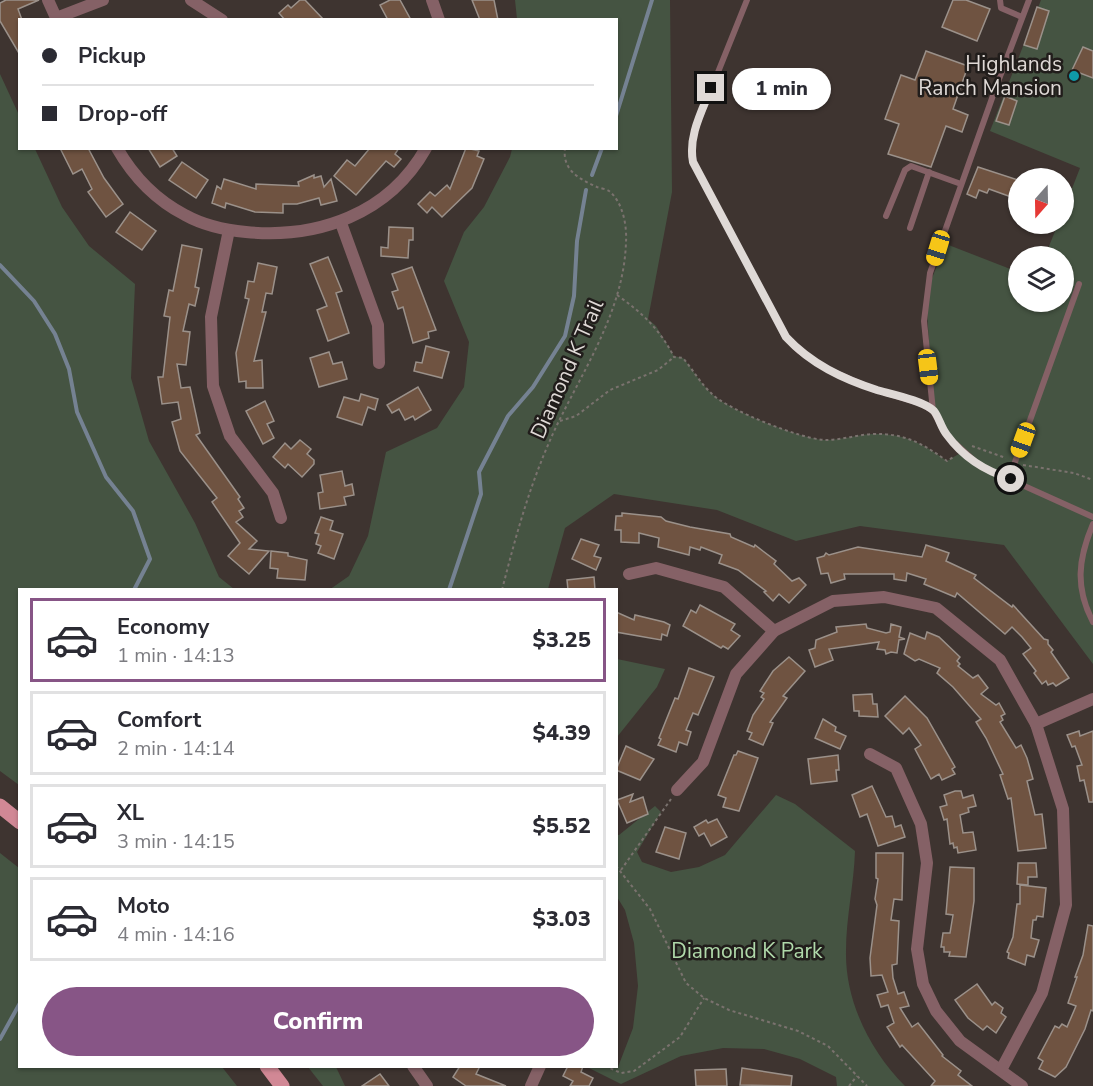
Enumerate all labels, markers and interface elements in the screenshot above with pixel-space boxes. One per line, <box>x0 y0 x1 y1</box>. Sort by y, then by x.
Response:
text: Pickup <box>78 41 146 71</box>
place label: Highlands Ranch Mansion <box>918 50 1062 102</box>
callout: 1 min <box>732 67 831 109</box>
marker: Highlands Ranch Mansion <box>1067 69 1081 83</box>
route end <box>697 74 724 101</box>
text: 1 min <box>755 75 808 102</box>
text: Drop-off <box>78 99 167 129</box>
north arrow <box>1008 168 1074 234</box>
map controls <box>1008 168 1074 312</box>
car <box>924 228 952 268</box>
button: layers <box>1008 246 1074 312</box>
street label: Diamond K Trail <box>524 294 611 443</box>
car <box>917 348 939 386</box>
car <box>1008 420 1038 460</box>
route start <box>997 465 1024 492</box>
text: Economy <box>117 612 209 642</box>
icon: car <box>45 613 99 667</box>
text: $3.25 <box>532 625 591 655</box>
text: 1 min · 14:13 <box>117 642 235 669</box>
text: Comfort <box>117 705 201 735</box>
icon: car <box>45 706 99 760</box>
text: $4.39 <box>532 718 591 748</box>
text: 2 min · 14:14 <box>117 735 235 762</box>
text: XL <box>117 798 144 828</box>
icon: car <box>45 799 99 853</box>
text: $5.52 <box>532 811 591 841</box>
text: 3 min · 14:15 <box>117 828 235 855</box>
text: Moto <box>117 891 170 921</box>
icon: car <box>45 892 99 946</box>
text: $3.03 <box>532 904 591 934</box>
text: 4 min · 14:16 <box>117 921 235 948</box>
park label: Diamond K Park <box>671 937 823 965</box>
button: Confirm <box>42 987 594 1056</box>

